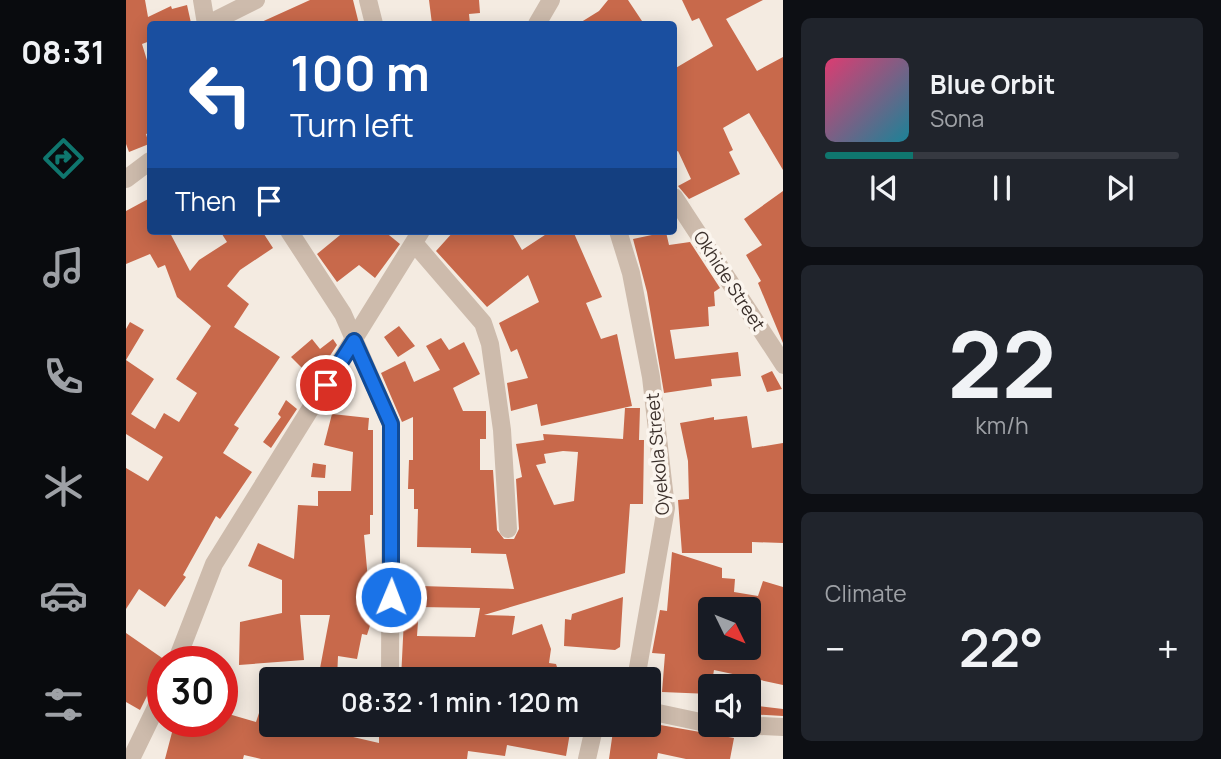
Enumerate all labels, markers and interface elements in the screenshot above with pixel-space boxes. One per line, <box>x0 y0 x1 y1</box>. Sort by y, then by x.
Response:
text: 08:31 <box>21 30 105 74</box>
text: 100 m <box>290 39 430 106</box>
icon: left <box>175 49 266 140</box>
text: Blue Orbit <box>930 66 1055 102</box>
text: Sona <box>930 102 984 134</box>
text: Turn left <box>290 103 414 147</box>
icon: directions <box>39 134 88 183</box>
icon: previous <box>865 169 903 207</box>
icon: pause <box>983 169 1021 207</box>
icon: next <box>1101 169 1139 207</box>
icon: arrive <box>250 182 288 220</box>
text: Then <box>175 183 236 219</box>
street label: Okhide Street <box>689 226 771 335</box>
icon: music <box>39 243 88 292</box>
text: 22 <box>948 301 1056 425</box>
icon: phone <box>39 352 88 401</box>
pin <box>296 355 356 415</box>
icon: arrive <box>307 366 345 404</box>
street label: Oyekola Street <box>640 392 674 516</box>
text: km/h <box>975 409 1029 441</box>
icon: climate <box>39 462 88 511</box>
position arrow <box>354 560 428 634</box>
icon: car <box>39 571 88 620</box>
text: Climate <box>825 577 907 609</box>
north arrow <box>698 597 761 660</box>
map controls <box>698 597 761 737</box>
text: 22° <box>959 612 1044 683</box>
text: − <box>825 622 846 674</box>
text: + <box>1157 622 1179 674</box>
speed limit sign: 30 <box>147 646 238 737</box>
button: sound <box>698 674 761 737</box>
icon: filters <box>39 680 88 729</box>
text: 08:32 · 1 min · 120 m <box>341 684 579 720</box>

